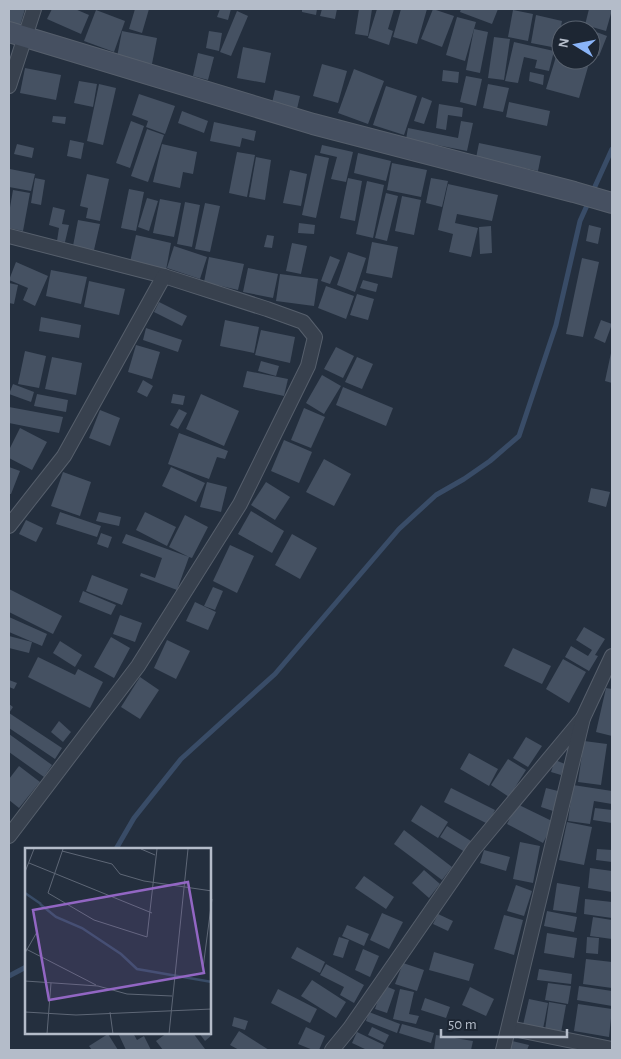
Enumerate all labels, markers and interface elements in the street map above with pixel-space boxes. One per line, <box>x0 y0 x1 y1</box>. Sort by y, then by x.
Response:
north arrow <box>551 20 601 70</box>
text: N <box>556 37 572 49</box>
inset map <box>25 848 211 1034</box>
scale bar <box>441 1006 567 1038</box>
text: 50 m <box>448 1017 477 1032</box>

